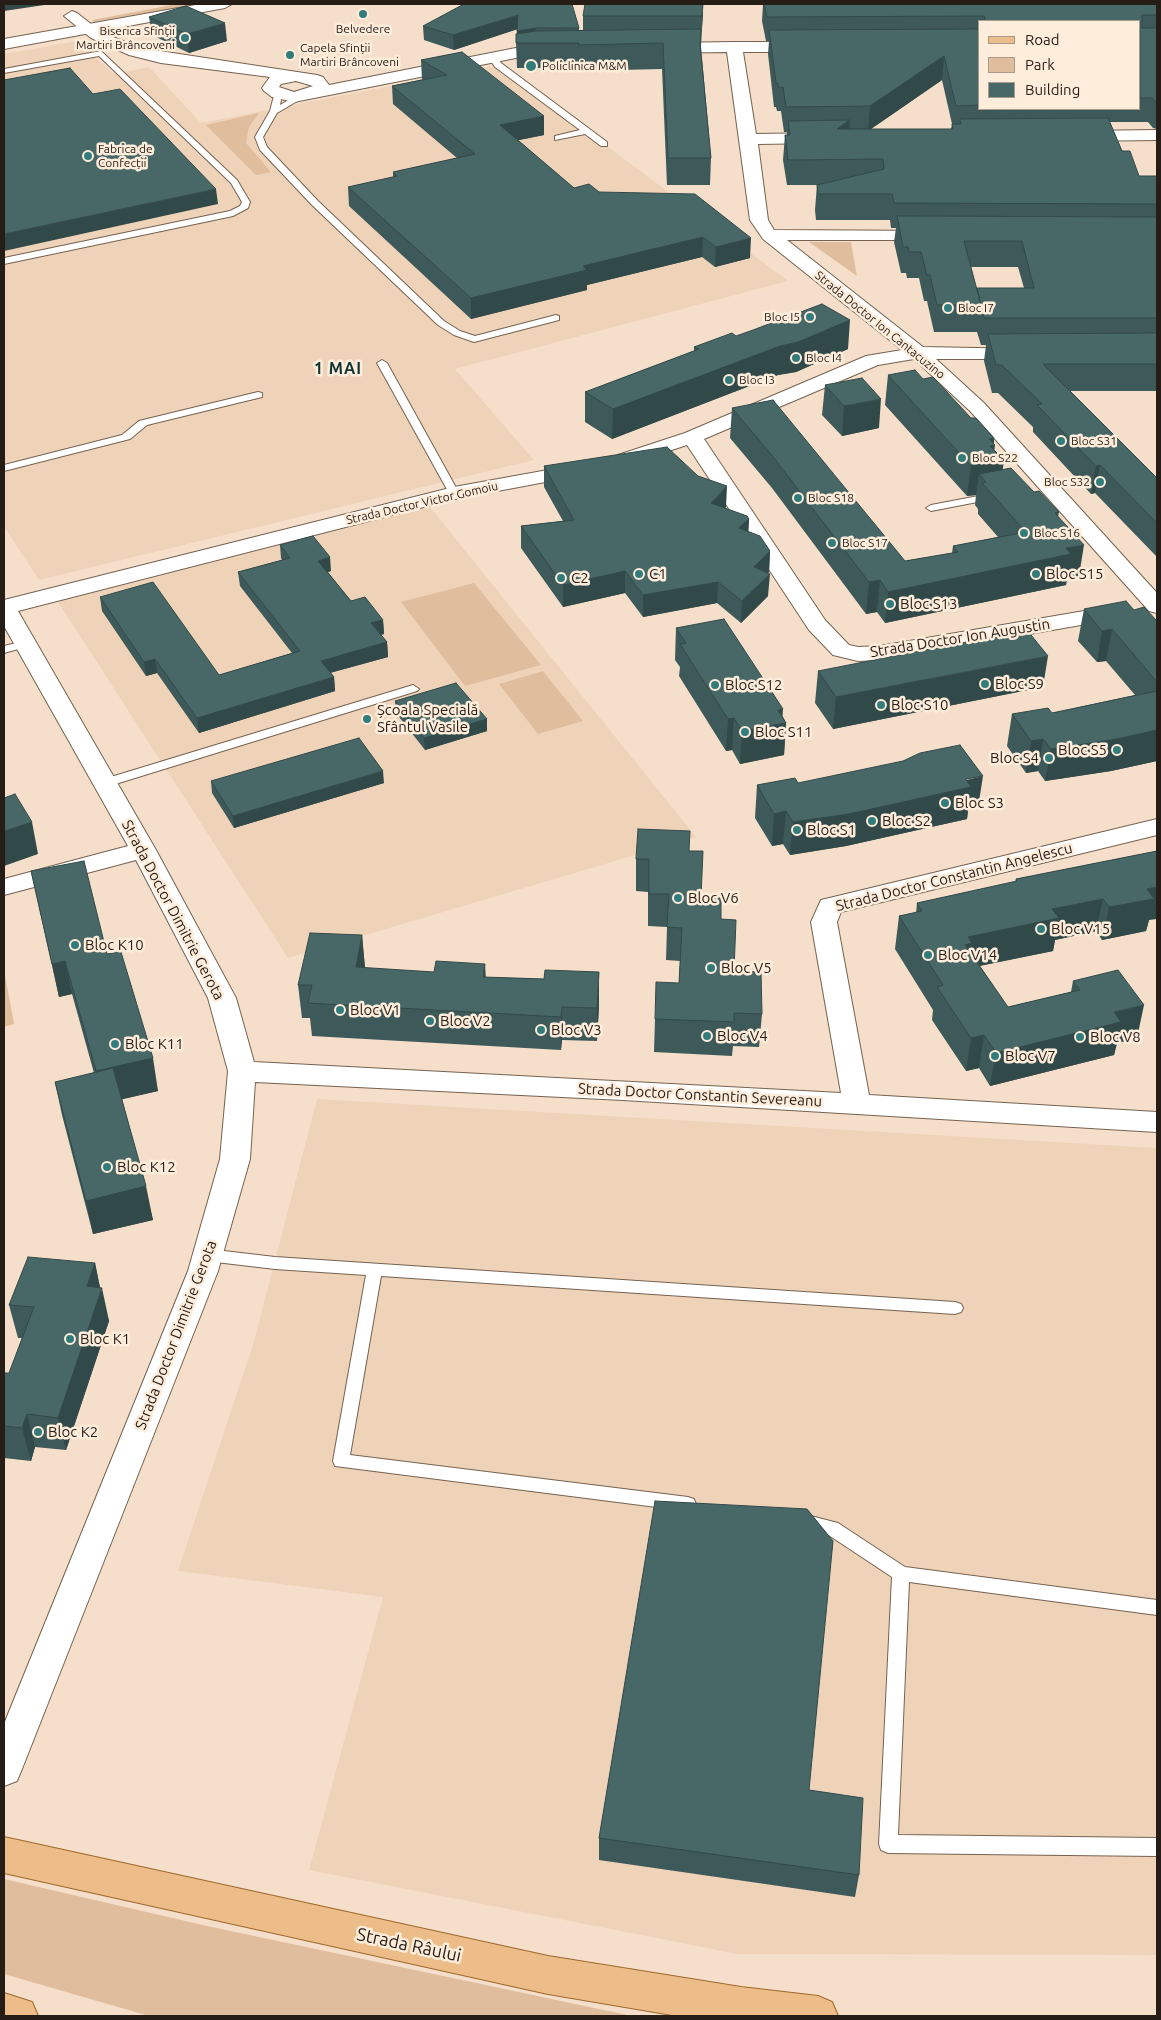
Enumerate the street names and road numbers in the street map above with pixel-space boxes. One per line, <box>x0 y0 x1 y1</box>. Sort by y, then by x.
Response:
street label: Strada Doctor Ion Cantacuzino <box>812 268 948 382</box>
street label: Strada Doctor Victor Gomoiu <box>345 479 499 527</box>
street label: Strada Doctor Ion Augustin <box>869 615 1051 661</box>
street label: Strada Doctor Dimitrie Gerota <box>118 817 228 1003</box>
street label: Strada Doctor Constantin Angelescu <box>834 839 1074 915</box>
street label: Strada Doctor Constantin Severeanu <box>578 1080 822 1110</box>
street label: Strada Doctor Dimitrie Gerota <box>132 1238 220 1432</box>
street label: Strada Râului <box>355 1923 463 1967</box>

